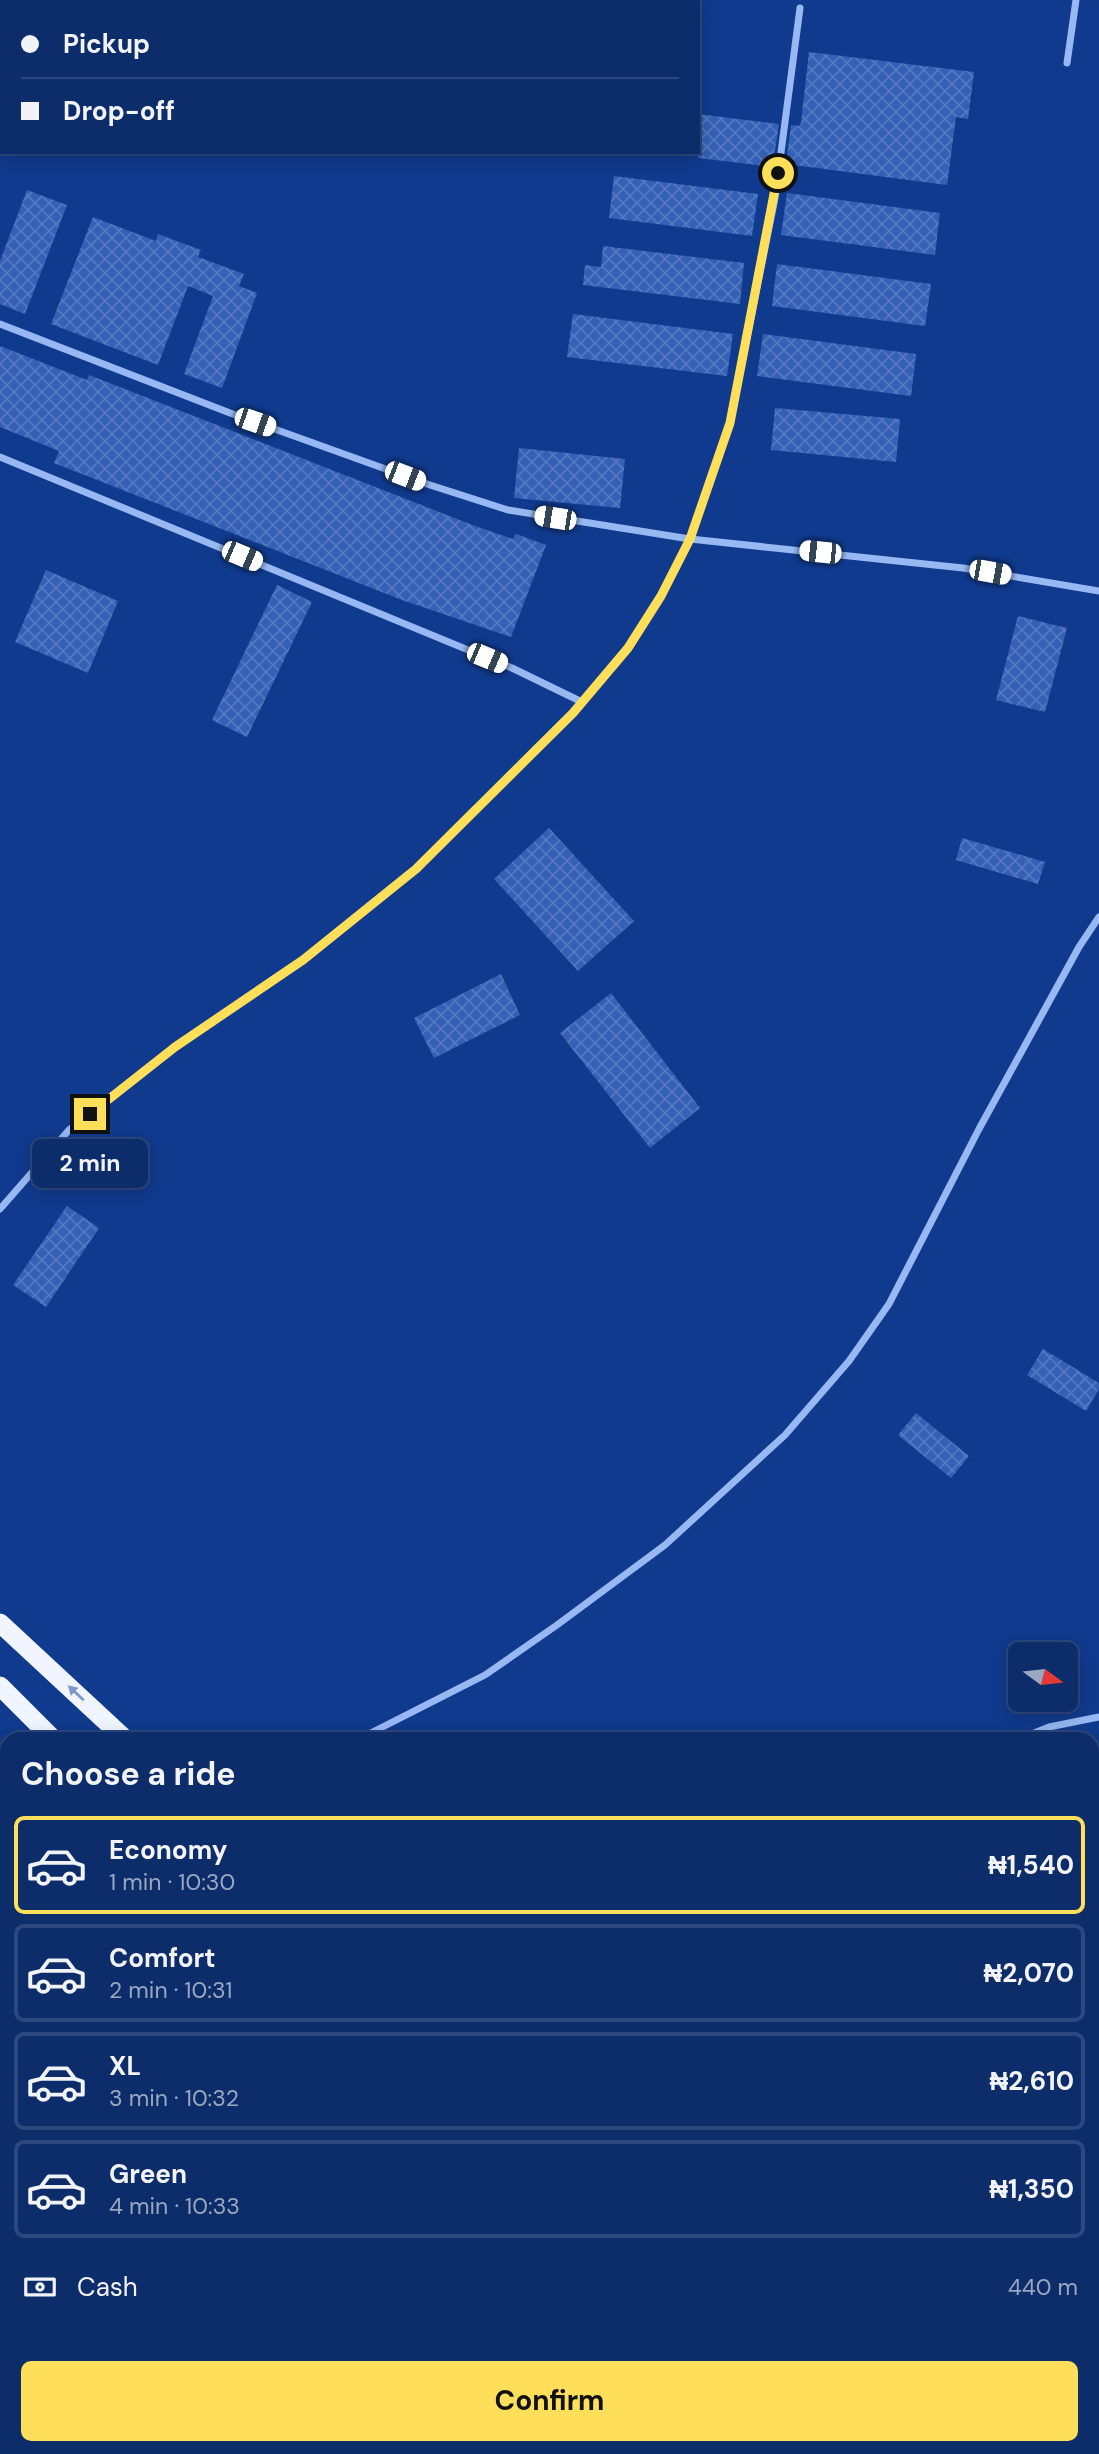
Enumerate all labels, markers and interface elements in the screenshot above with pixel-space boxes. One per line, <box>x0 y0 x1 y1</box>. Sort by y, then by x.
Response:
text: Pickup <box>63 27 150 61</box>
text: Drop-off <box>63 94 175 128</box>
route start <box>762 157 794 189</box>
car <box>232 405 279 439</box>
car <box>382 459 429 493</box>
car <box>533 504 578 532</box>
car <box>219 538 266 574</box>
car <box>799 539 842 565</box>
car <box>968 558 1013 586</box>
car <box>464 640 511 676</box>
route end <box>74 1098 106 1130</box>
callout: 2 min <box>32 1138 148 1188</box>
text: 2 min <box>60 1148 120 1178</box>
north arrow <box>1008 1642 1078 1712</box>
map controls <box>1008 1642 1078 1712</box>
one-way arrow <box>68 1686 85 1702</box>
text: Choose a ride <box>21 1753 236 1795</box>
text: Economy <box>109 1833 227 1867</box>
icon: car <box>25 1834 88 1897</box>
text: ₦1,540 <box>988 1848 1074 1882</box>
text: 1 min · 10:30 <box>109 1867 235 1897</box>
text: Comfort <box>109 1941 215 1975</box>
icon: car <box>25 1942 88 2005</box>
text: ₦2,070 <box>984 1956 1074 1990</box>
text: 2 min · 10:31 <box>109 1975 232 2005</box>
text: XL <box>109 2049 141 2083</box>
icon: car <box>25 2050 88 2113</box>
text: ₦2,610 <box>990 2064 1074 2098</box>
text: 3 min · 10:32 <box>109 2083 239 2113</box>
text: Green <box>109 2157 187 2191</box>
icon: car <box>25 2158 88 2221</box>
text: ₦1,350 <box>989 2172 1074 2206</box>
text: 4 min · 10:33 <box>109 2191 240 2221</box>
icon: cash <box>21 2268 59 2306</box>
text: Cash <box>77 2270 138 2304</box>
text: 440 m <box>1008 2272 1078 2302</box>
button: Confirm <box>21 2361 1078 2441</box>

